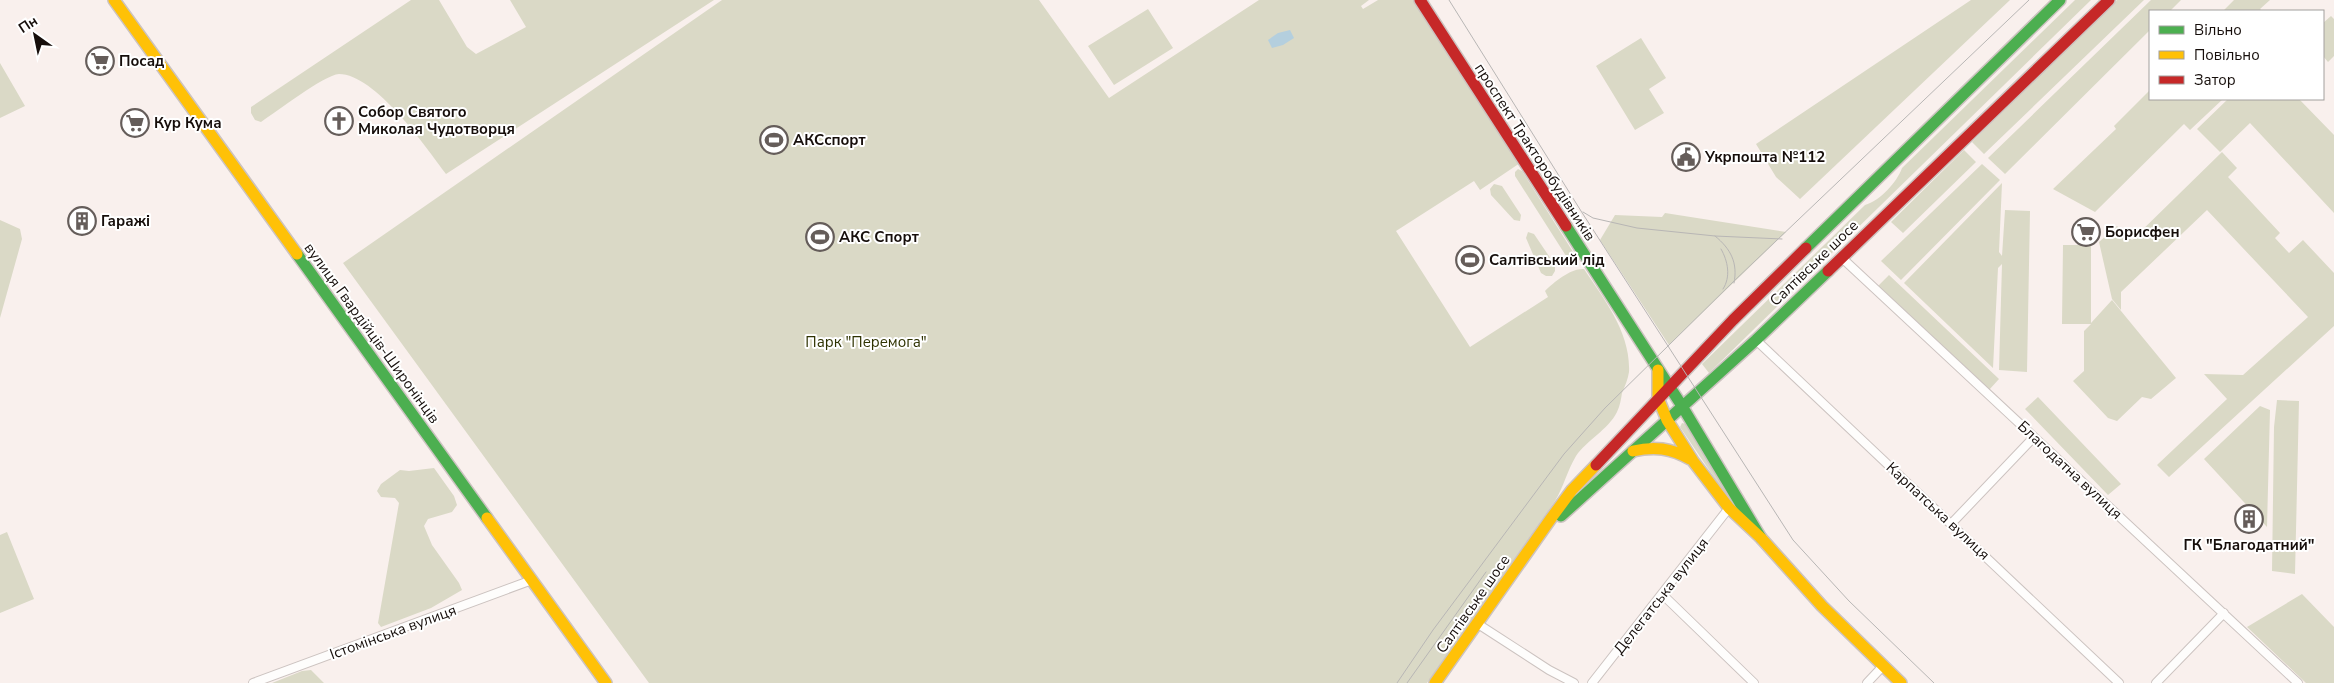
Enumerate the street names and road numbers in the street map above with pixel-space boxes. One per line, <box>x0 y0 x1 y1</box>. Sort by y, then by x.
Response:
street label: проспект Тракторобудівників <box>1470 59 1600 245</box>
street label: Салтівське шосе <box>1765 216 1863 310</box>
street label: вулиця Гвардійців-Широнінців <box>300 239 444 427</box>
street label: Благодатна вулиця <box>2013 416 2127 524</box>
street label: Карпатська вулиця <box>1882 458 1994 564</box>
street label: Делегатська вулиця <box>1609 534 1713 658</box>
street label: Салтівське шосе <box>1432 551 1514 657</box>
street label: Істомінська вулиця <box>327 600 459 664</box>

